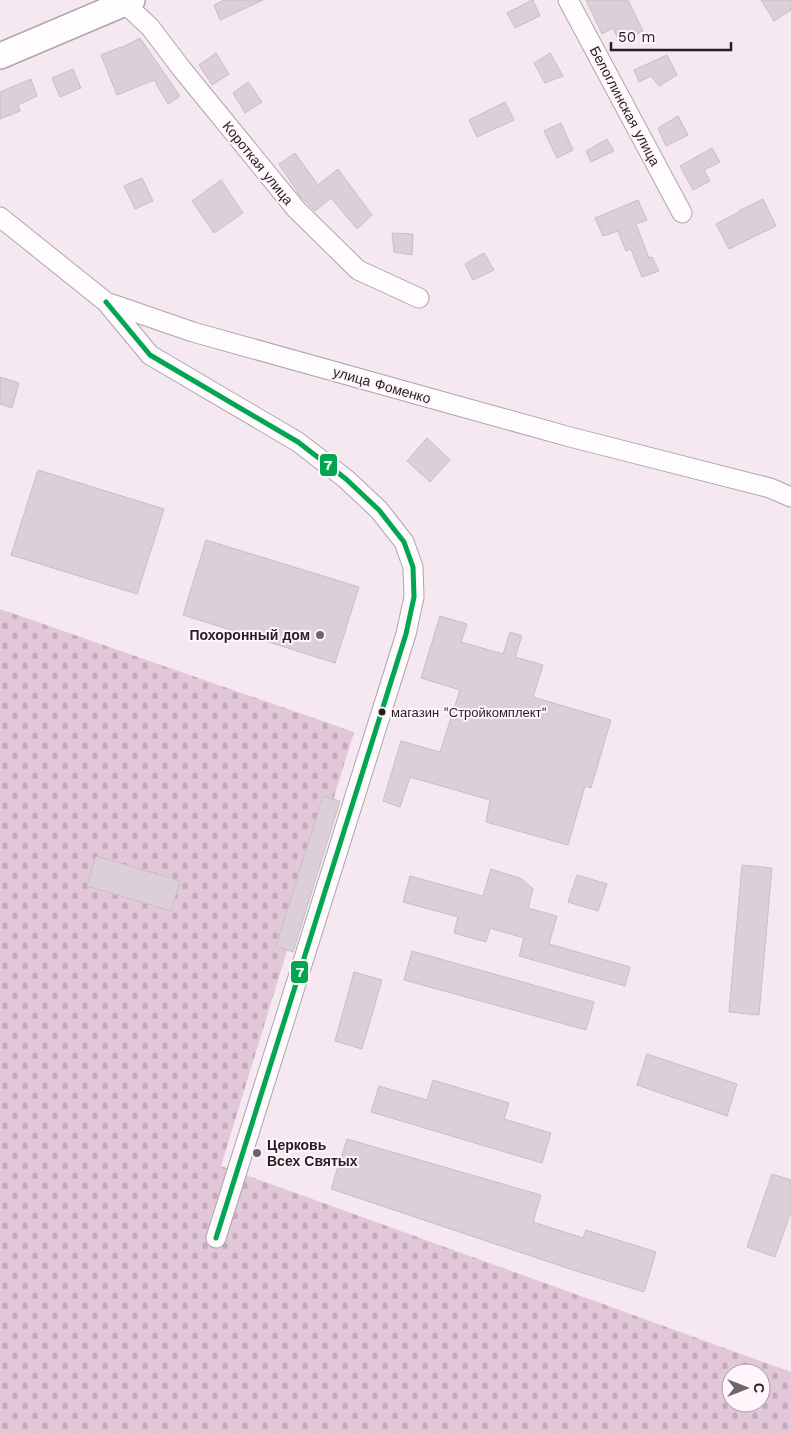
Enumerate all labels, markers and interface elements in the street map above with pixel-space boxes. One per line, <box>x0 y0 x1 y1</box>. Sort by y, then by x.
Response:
scale bar <box>611 20 731 52</box>
text: 50 m <box>618 28 655 46</box>
street label: Белоглинская улица <box>587 43 663 169</box>
street label: Короткая улица <box>219 118 297 208</box>
street label: улица Фоменко <box>331 363 433 407</box>
line badge: 7 <box>319 453 338 477</box>
text: 7 <box>324 457 333 473</box>
place label: Похоронный дом <box>190 627 310 643</box>
marker: Похоронный дом <box>314 629 326 641</box>
place label: магазин "Стройкомплект" <box>391 705 547 720</box>
marker: магазин "Стройкомплект" <box>377 707 387 717</box>
line badge: 7 <box>290 960 309 984</box>
text: 7 <box>296 964 305 980</box>
place label: Церковь Всех Святых <box>267 1137 358 1169</box>
marker: Церковь Всех Святых <box>251 1147 263 1159</box>
north arrow <box>721 1363 771 1413</box>
text: С <box>751 1383 767 1393</box>

